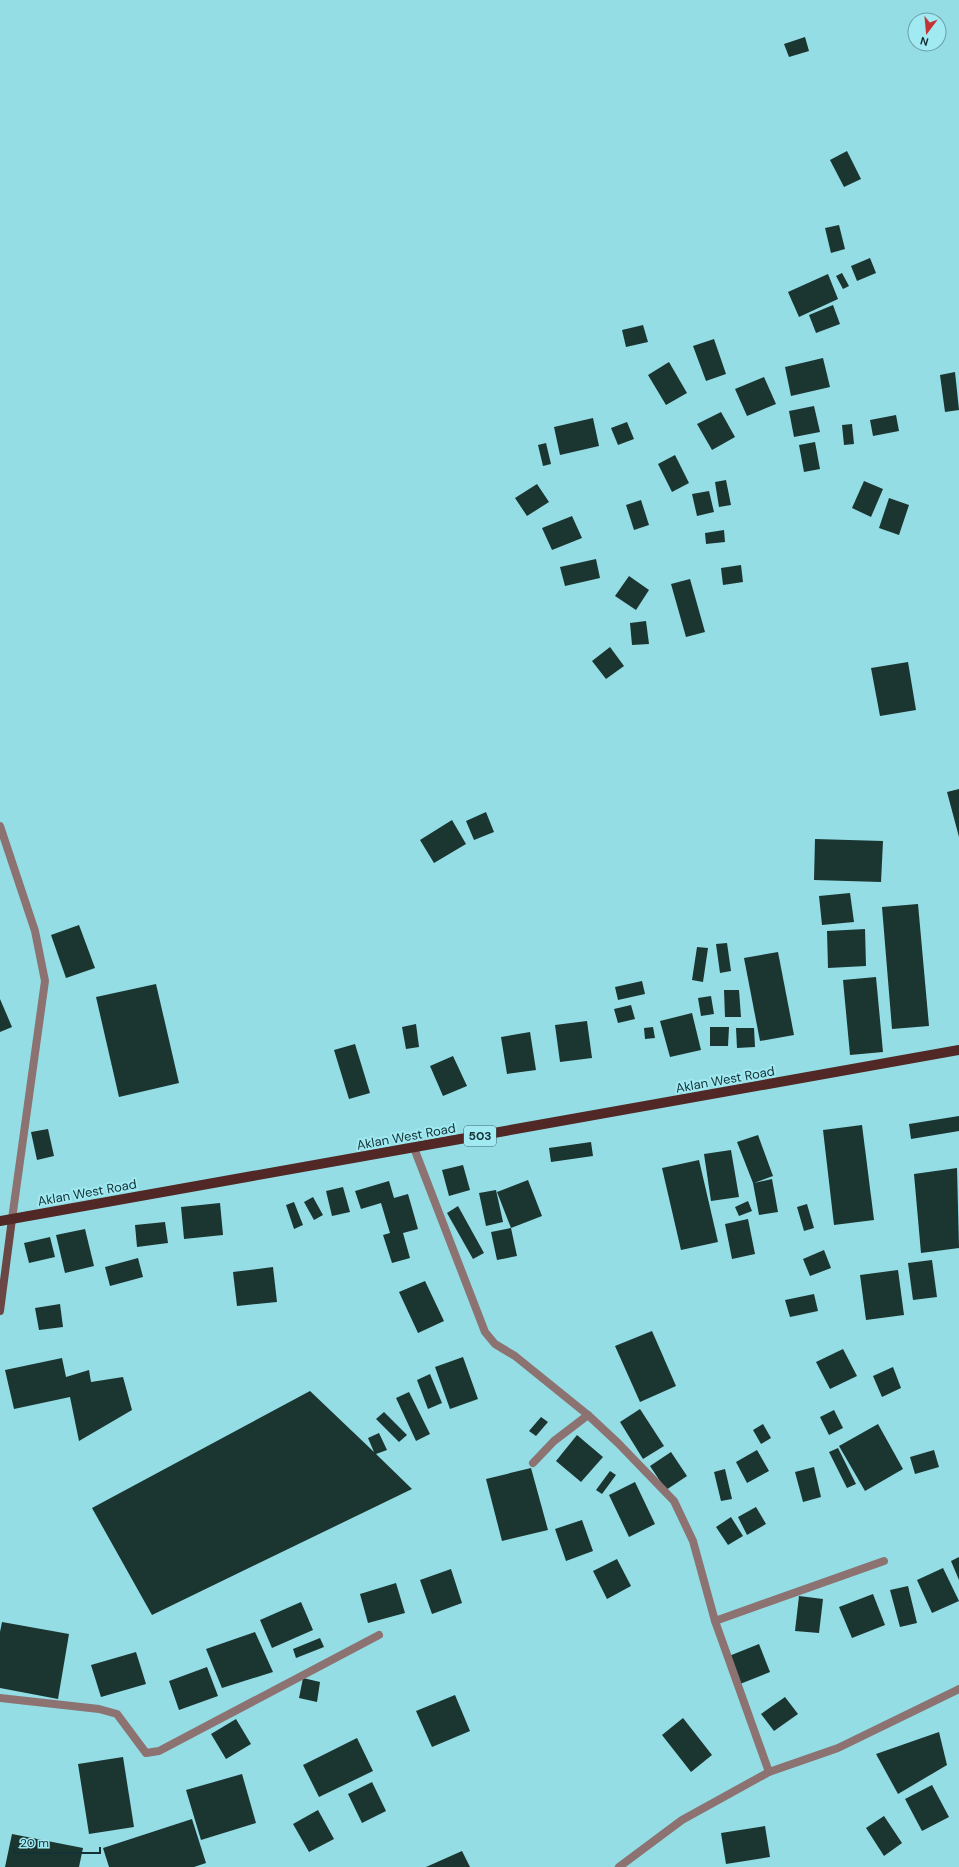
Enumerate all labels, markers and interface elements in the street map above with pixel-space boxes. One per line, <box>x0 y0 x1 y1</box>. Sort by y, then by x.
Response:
north arrow <box>907 12 947 52</box>
text: N <box>918 34 930 49</box>
street label: Aklan West Road <box>674 1062 776 1097</box>
street label: Aklan West Road <box>355 1119 457 1154</box>
road number: 503 <box>464 1126 496 1146</box>
street label: Aklan West Road <box>36 1175 138 1210</box>
scale bar <box>14 1829 100 1855</box>
text: 20 m <box>20 1835 49 1851</box>

